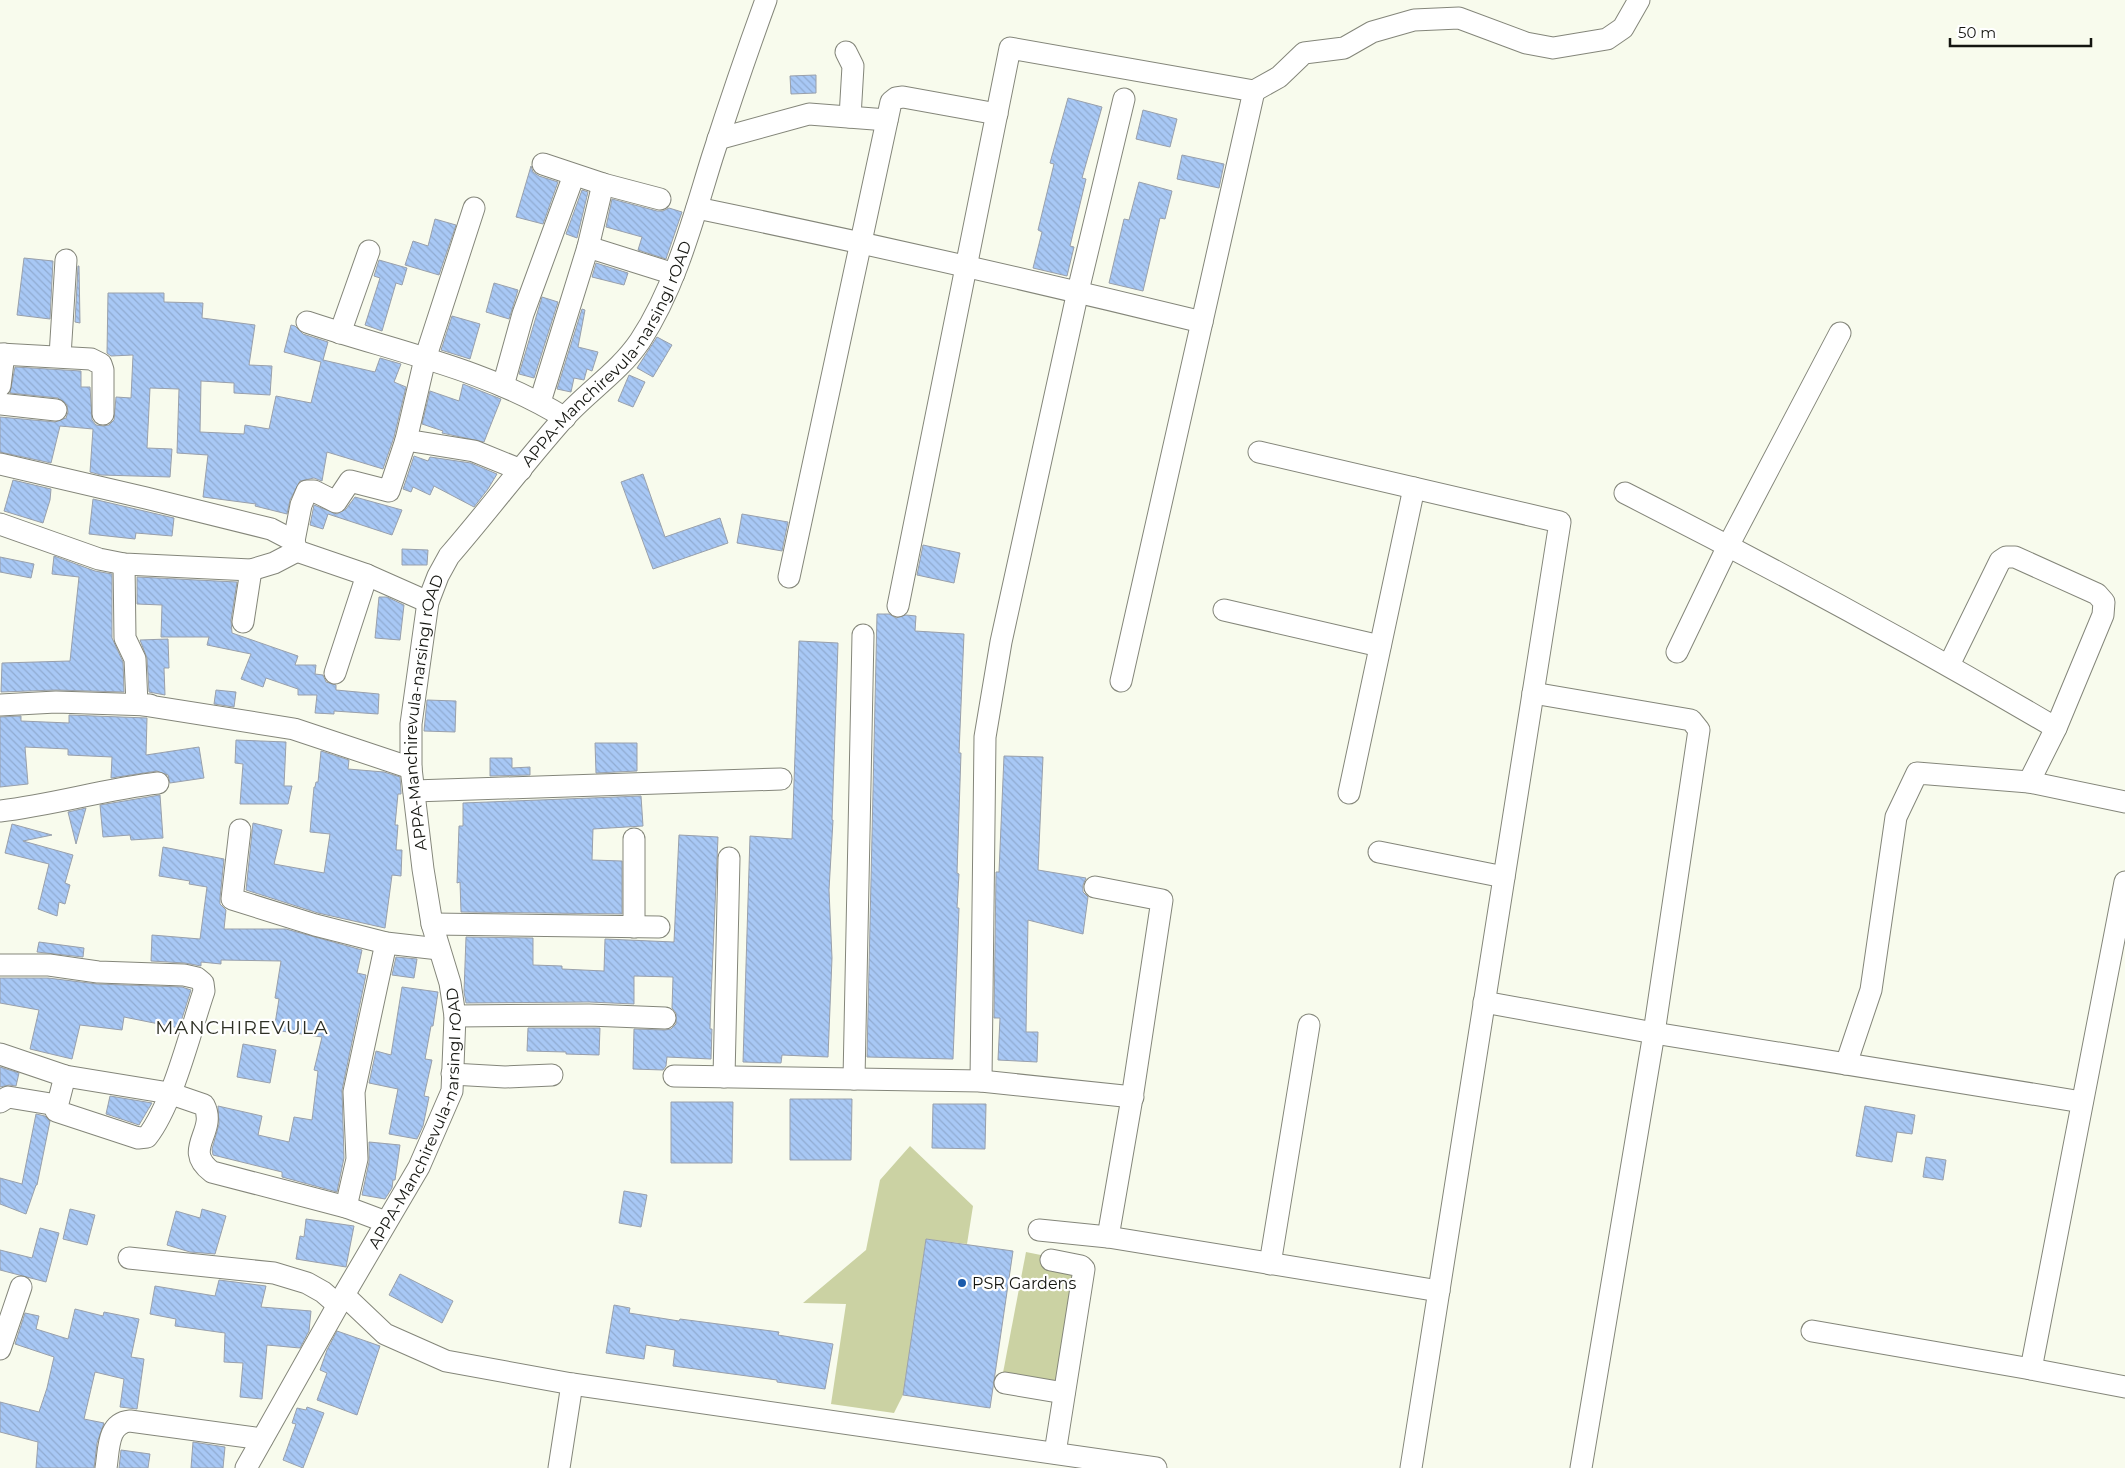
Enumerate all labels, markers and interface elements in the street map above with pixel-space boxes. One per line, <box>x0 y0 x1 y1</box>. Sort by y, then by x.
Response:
scale bar <box>1950 15 2091 47</box>
text: 50 m <box>1958 23 1996 42</box>
street label: APPA-Manchirevula-narsingI rOAD <box>518 238 695 471</box>
street label: APPA-Manchirevula-narsingI rOAD <box>402 572 448 852</box>
street label: APPA-Manchirevula-narsingI rOAD <box>364 986 465 1252</box>
district label: MANCHIREVULA <box>155 1016 329 1039</box>
place label: PSR Gardens <box>972 1274 1076 1293</box>
marker: PSR Gardens <box>956 1277 968 1289</box>

